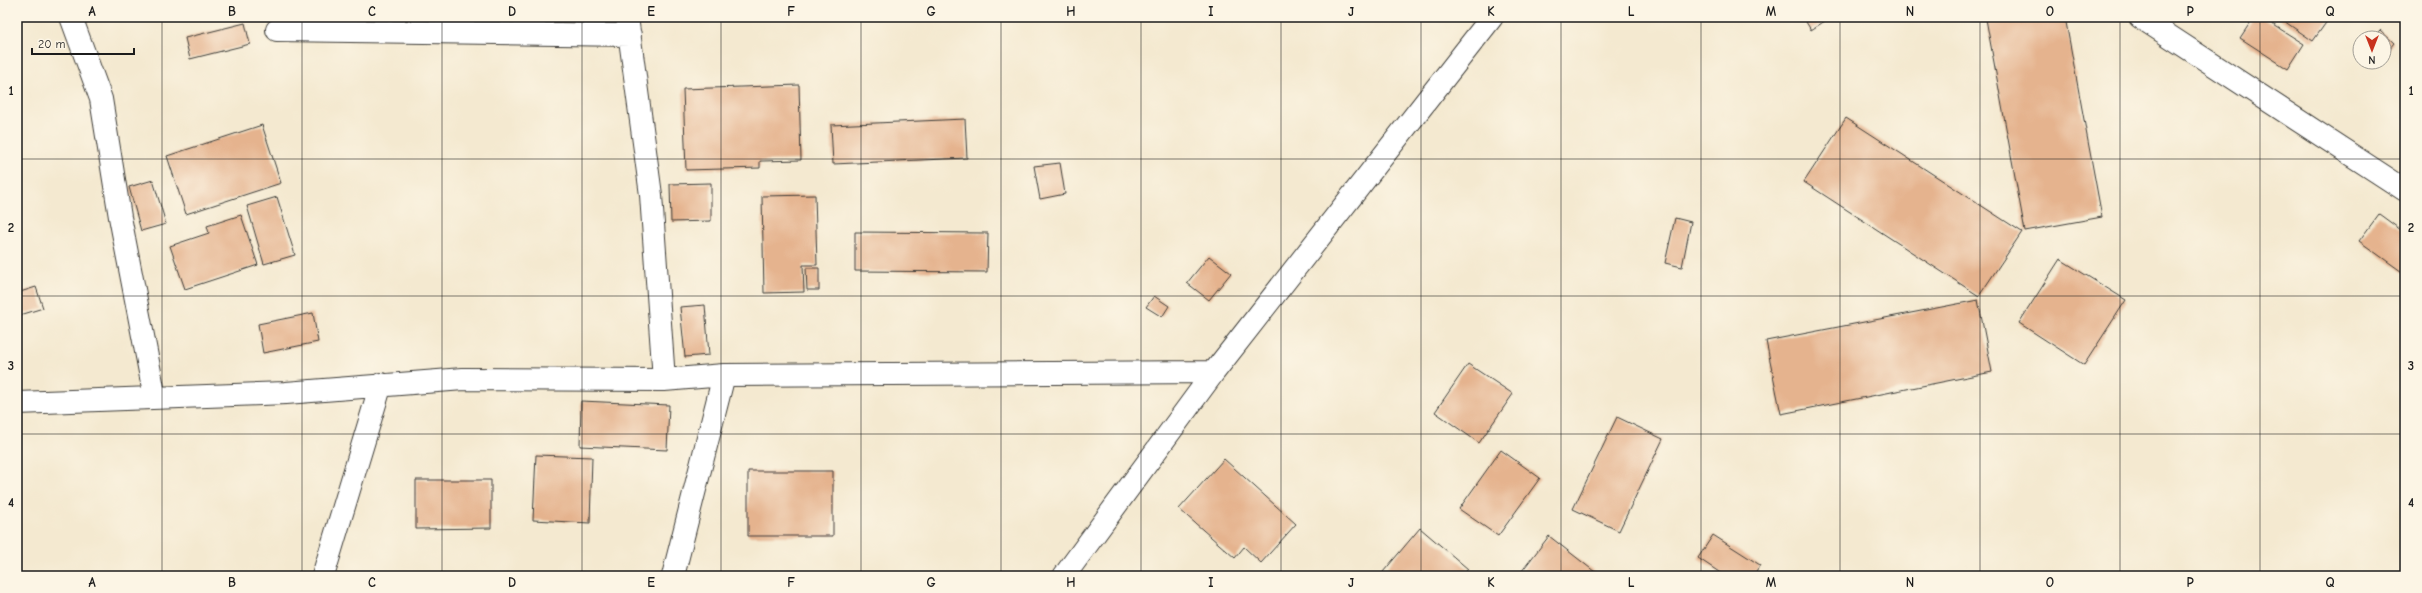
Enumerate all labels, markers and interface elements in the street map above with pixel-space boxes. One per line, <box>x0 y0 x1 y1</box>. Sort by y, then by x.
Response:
text: A <box>88 4 96 19</box>
text: B <box>228 4 236 19</box>
text: C <box>368 4 376 19</box>
text: D <box>508 4 516 19</box>
text: E <box>647 4 655 19</box>
text: F <box>787 4 795 19</box>
text: G <box>926 4 936 19</box>
text: H <box>1066 4 1076 19</box>
text: I <box>1208 4 1214 19</box>
text: J <box>1348 4 1354 19</box>
text: K <box>1487 4 1495 19</box>
text: L <box>1628 4 1635 19</box>
text: M <box>1766 4 1777 19</box>
text: N <box>1906 4 1914 19</box>
text: O <box>2046 4 2054 19</box>
text: P <box>2186 4 2194 19</box>
text: Q <box>2325 4 2335 19</box>
scale bar <box>32 30 134 56</box>
north arrow <box>2352 30 2392 70</box>
text: 20 m <box>38 37 66 51</box>
text: N <box>2368 53 2376 66</box>
text: 1 <box>8 83 14 98</box>
text: 1 <box>2408 83 2414 98</box>
text: 2 <box>8 220 14 235</box>
text: 2 <box>2408 220 2414 235</box>
text: 3 <box>8 358 14 373</box>
text: 3 <box>2408 358 2414 373</box>
text: 4 <box>8 495 14 510</box>
text: 4 <box>2408 495 2414 510</box>
text: A <box>88 575 96 590</box>
text: B <box>228 575 236 590</box>
text: C <box>368 575 376 590</box>
text: D <box>508 575 516 590</box>
text: E <box>647 575 655 590</box>
text: F <box>787 575 795 590</box>
text: G <box>926 575 936 590</box>
text: H <box>1066 575 1076 590</box>
text: I <box>1208 575 1214 590</box>
text: J <box>1348 575 1354 590</box>
text: K <box>1487 575 1495 590</box>
text: L <box>1628 575 1635 590</box>
text: M <box>1766 575 1777 590</box>
text: N <box>1906 575 1914 590</box>
text: O <box>2046 575 2054 590</box>
text: P <box>2186 575 2194 590</box>
text: Q <box>2325 575 2335 590</box>

